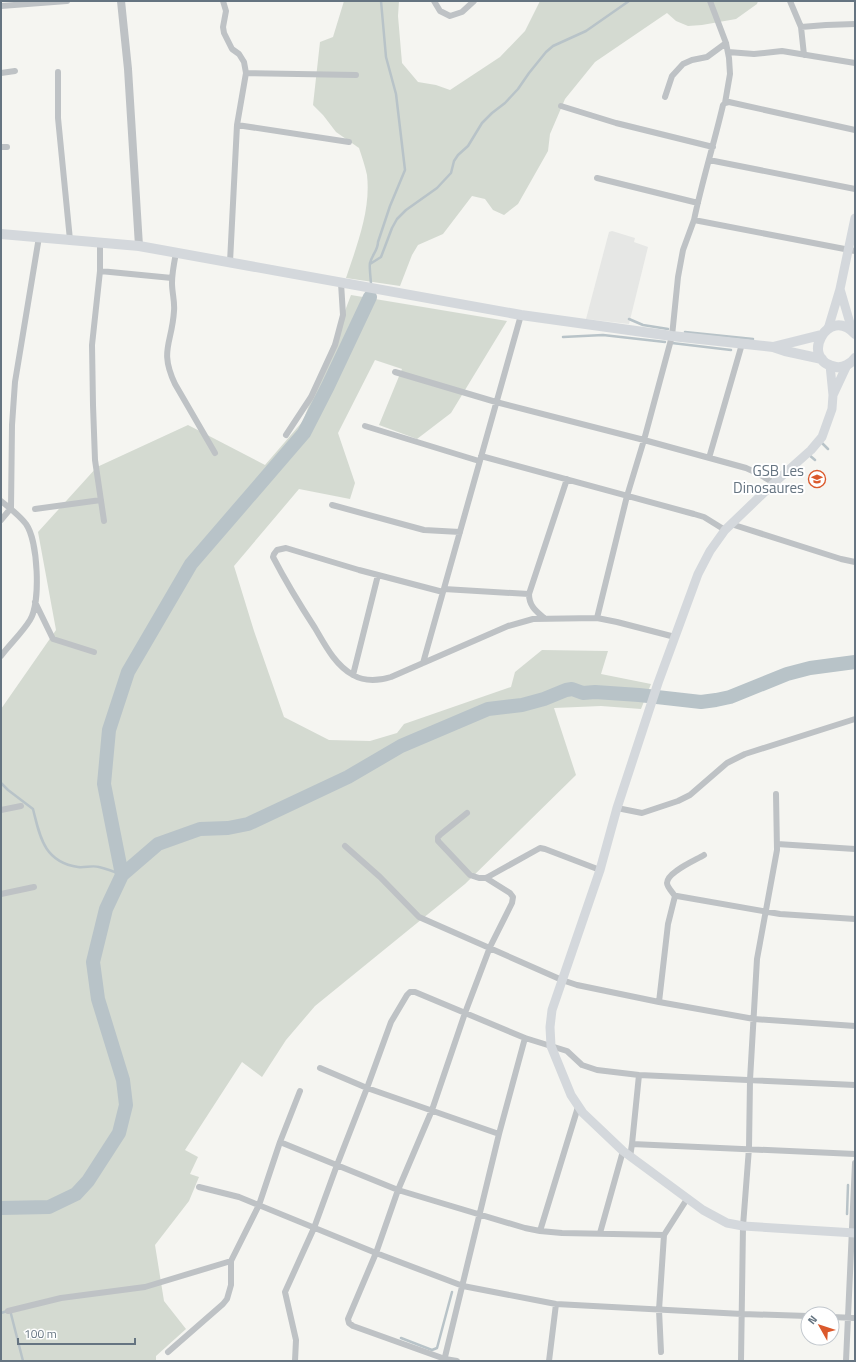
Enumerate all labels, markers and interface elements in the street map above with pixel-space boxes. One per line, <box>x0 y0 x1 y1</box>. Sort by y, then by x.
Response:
place label: GSB Les Dinosaures <box>733 459 804 499</box>
school or university icon: GSB Les Dinosaures <box>807 469 827 489</box>
north arrow <box>800 1306 840 1346</box>
text: N <box>804 1312 821 1328</box>
scale bar <box>18 1320 135 1346</box>
text: 100 m <box>24 1324 57 1343</box>

